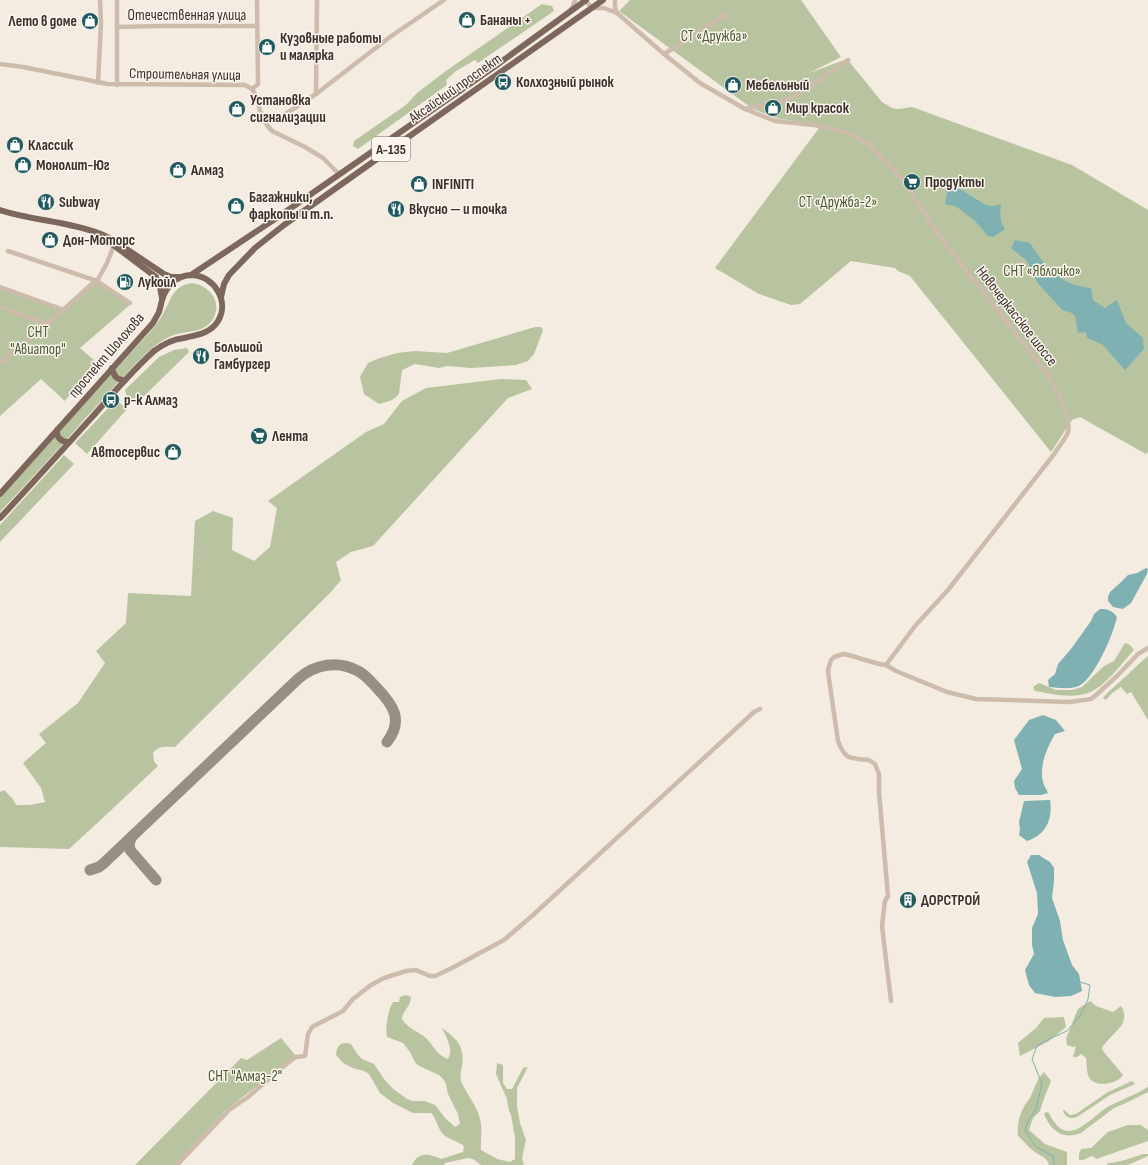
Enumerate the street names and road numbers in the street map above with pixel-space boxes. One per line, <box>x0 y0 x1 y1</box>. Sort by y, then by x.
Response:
street label: Отечественная улица <box>128 6 247 25</box>
street label: Аксайский проспект <box>404 49 505 128</box>
street label: Строительная улица <box>129 64 241 85</box>
road number: А-135 <box>372 137 410 161</box>
street label: Новочеркасское шоссе <box>972 263 1062 370</box>
street label: проспект Шолохова <box>64 309 149 402</box>

